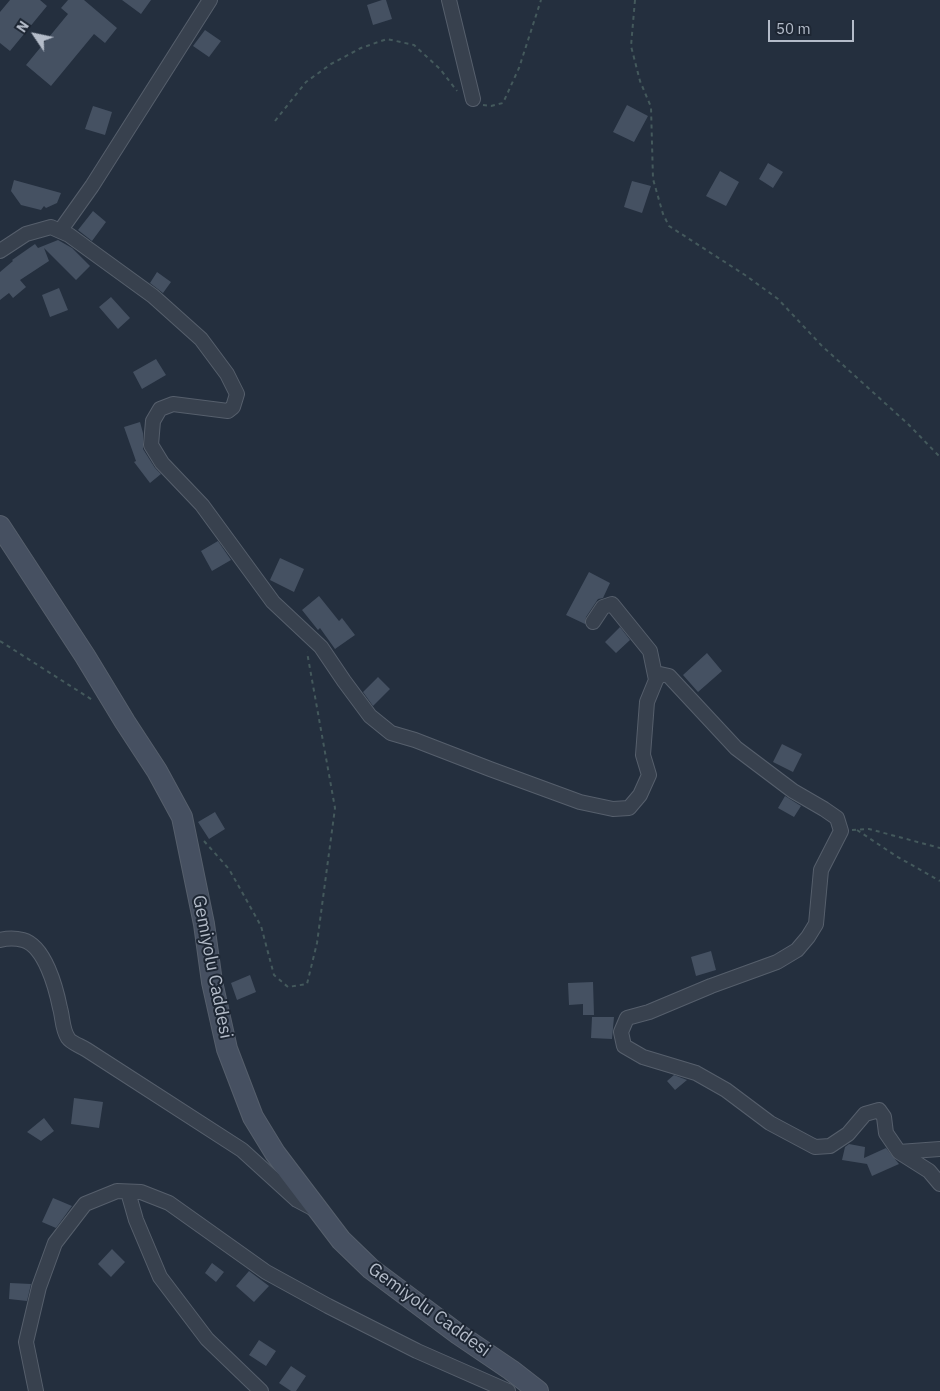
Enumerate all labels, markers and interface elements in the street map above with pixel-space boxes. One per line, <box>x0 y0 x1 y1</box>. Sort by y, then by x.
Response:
north arrow <box>10 10 60 60</box>
scale bar <box>770 10 856 42</box>
text: N <box>12 17 33 36</box>
text: 50 m <box>776 19 811 38</box>
street label: Gemiyolu Caddesi <box>187 893 237 1041</box>
street label: Gemiyolu Caddesi <box>364 1258 494 1362</box>

